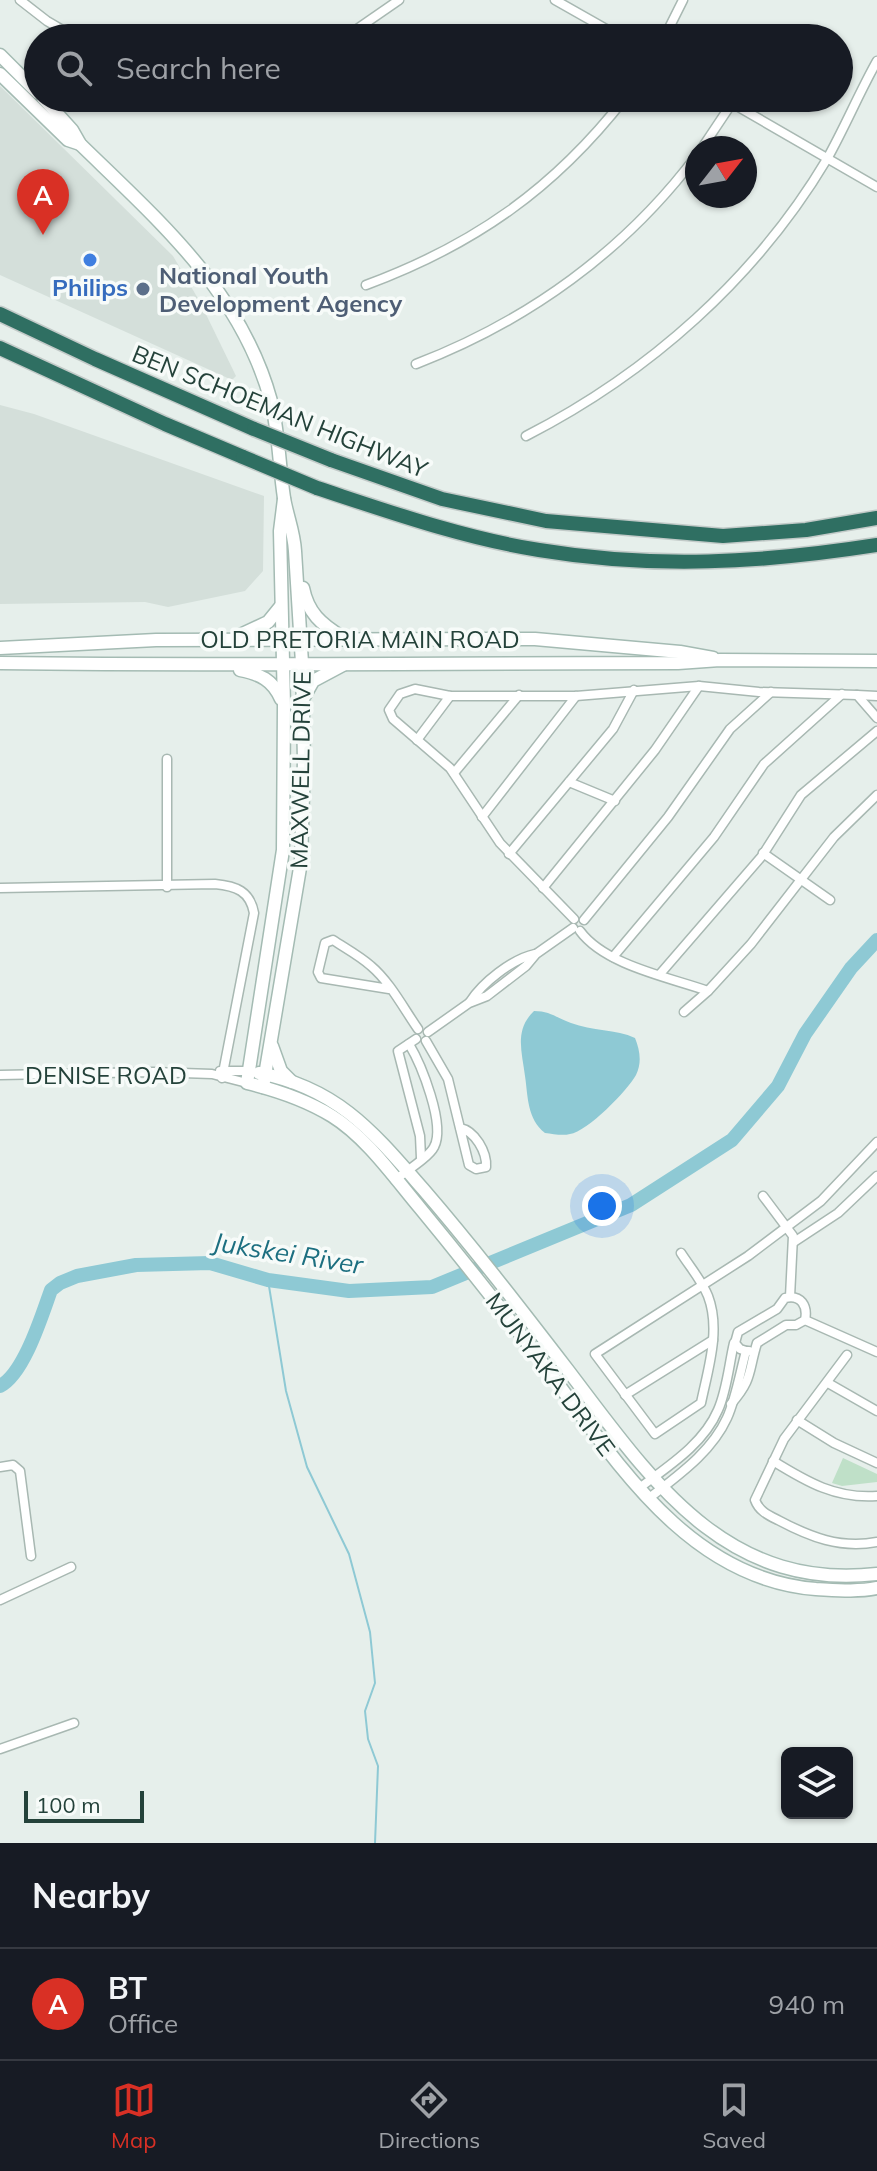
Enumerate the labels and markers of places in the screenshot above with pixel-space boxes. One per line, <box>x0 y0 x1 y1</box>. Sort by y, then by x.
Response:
pin: A <box>17 169 69 235</box>
marker: Philips <box>81 251 99 269</box>
place label: National Youth Development Agency <box>159 260 403 318</box>
place label: Philips <box>52 272 128 302</box>
marker: National Youth Development Agency <box>134 280 152 298</box>

